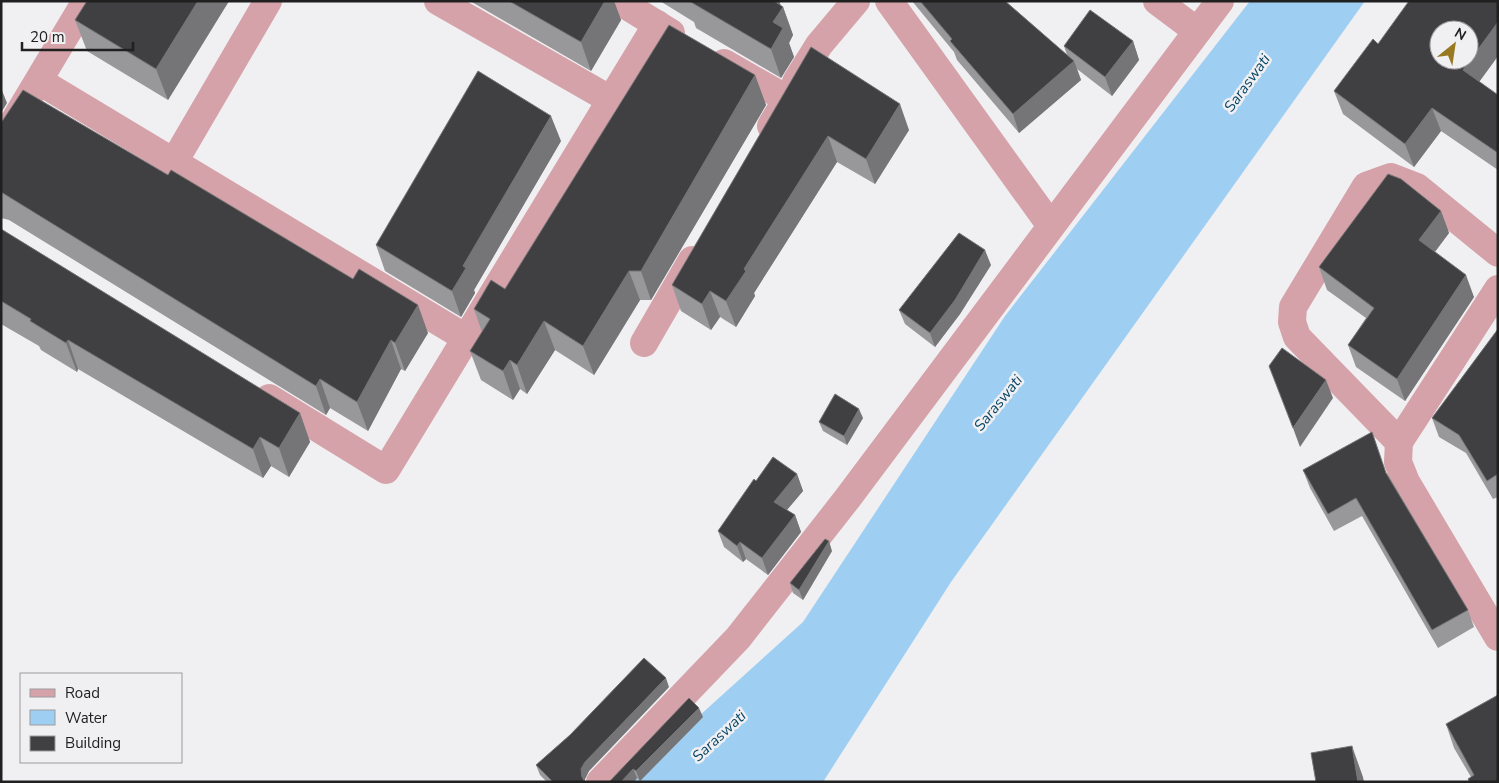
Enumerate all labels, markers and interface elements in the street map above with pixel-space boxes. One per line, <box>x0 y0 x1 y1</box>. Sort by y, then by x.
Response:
scale bar <box>22 20 134 52</box>
north arrow <box>1429 20 1479 70</box>
text: N <box>1451 23 1470 45</box>
text: 20 m <box>30 27 65 47</box>
water label: Saraswati <box>1219 50 1275 116</box>
water label: Saraswati <box>969 370 1027 435</box>
legend <box>20 673 182 763</box>
text: Road <box>65 683 100 703</box>
water label: Saraswati <box>688 706 751 766</box>
text: Water <box>65 708 108 728</box>
text: Building <box>65 733 121 753</box>

